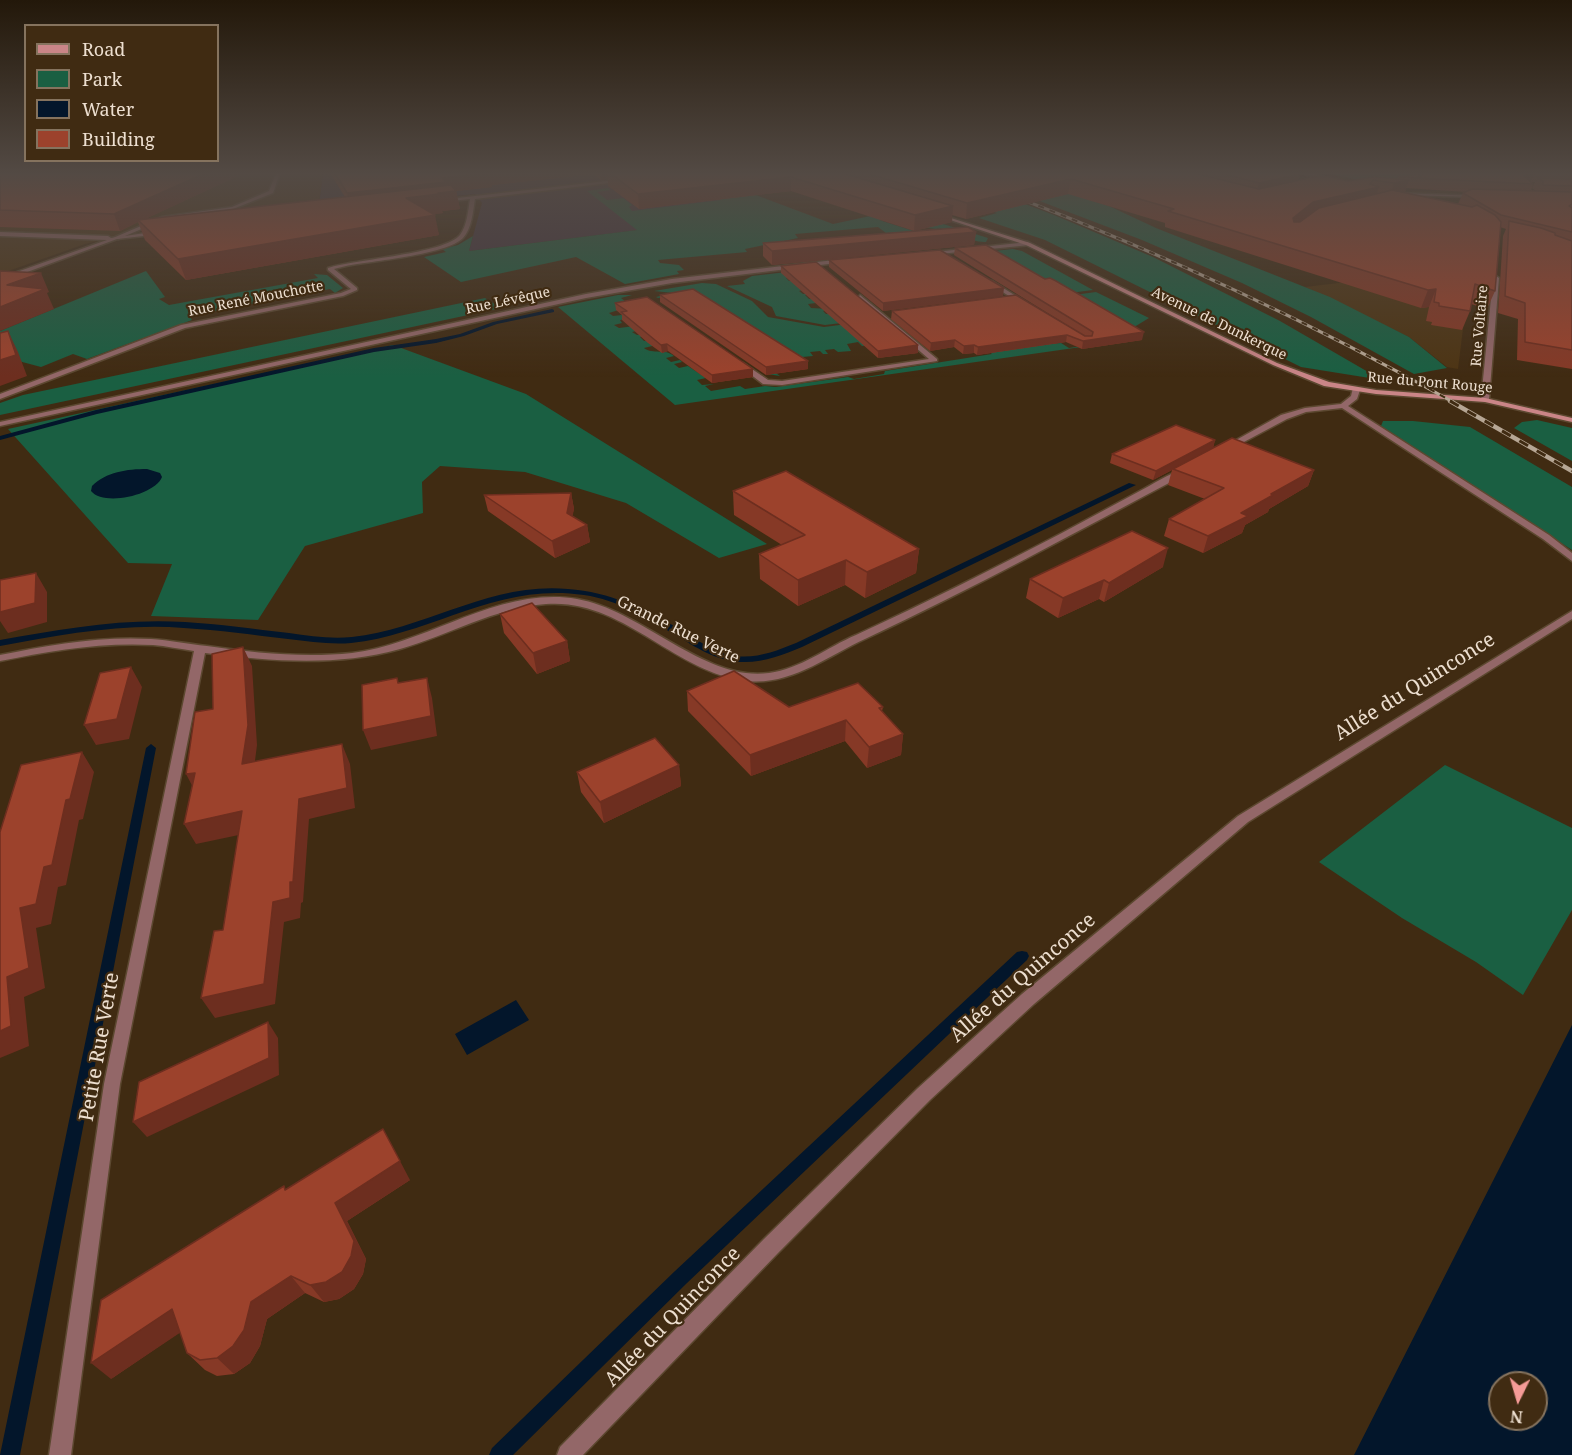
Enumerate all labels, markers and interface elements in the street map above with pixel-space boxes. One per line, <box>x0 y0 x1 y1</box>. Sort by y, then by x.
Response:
legend <box>24 24 219 162</box>
text: Road <box>82 37 125 61</box>
text: Park <box>82 67 122 91</box>
text: Water <box>82 97 134 121</box>
text: Building <box>82 127 155 151</box>
street label: Rue René Mouchotte <box>187 278 325 320</box>
street label: Rue Lévêque <box>464 284 552 318</box>
street label: Avenue de Dunkerque <box>1149 284 1289 364</box>
street label: Rue Voltaire <box>1468 285 1492 367</box>
street label: Rue du Pont Rouge <box>1367 369 1493 397</box>
street label: Grande Rue Verte <box>614 592 742 668</box>
street label: Allée du Quinconce <box>1330 628 1500 746</box>
street label: Allée du Quinconce <box>945 908 1101 1048</box>
street label: Petite Rue Verte <box>75 971 125 1123</box>
street label: Allée du Quinconce <box>600 1242 746 1392</box>
north arrow <box>1488 1371 1548 1431</box>
text: N <box>1509 1405 1524 1428</box>

